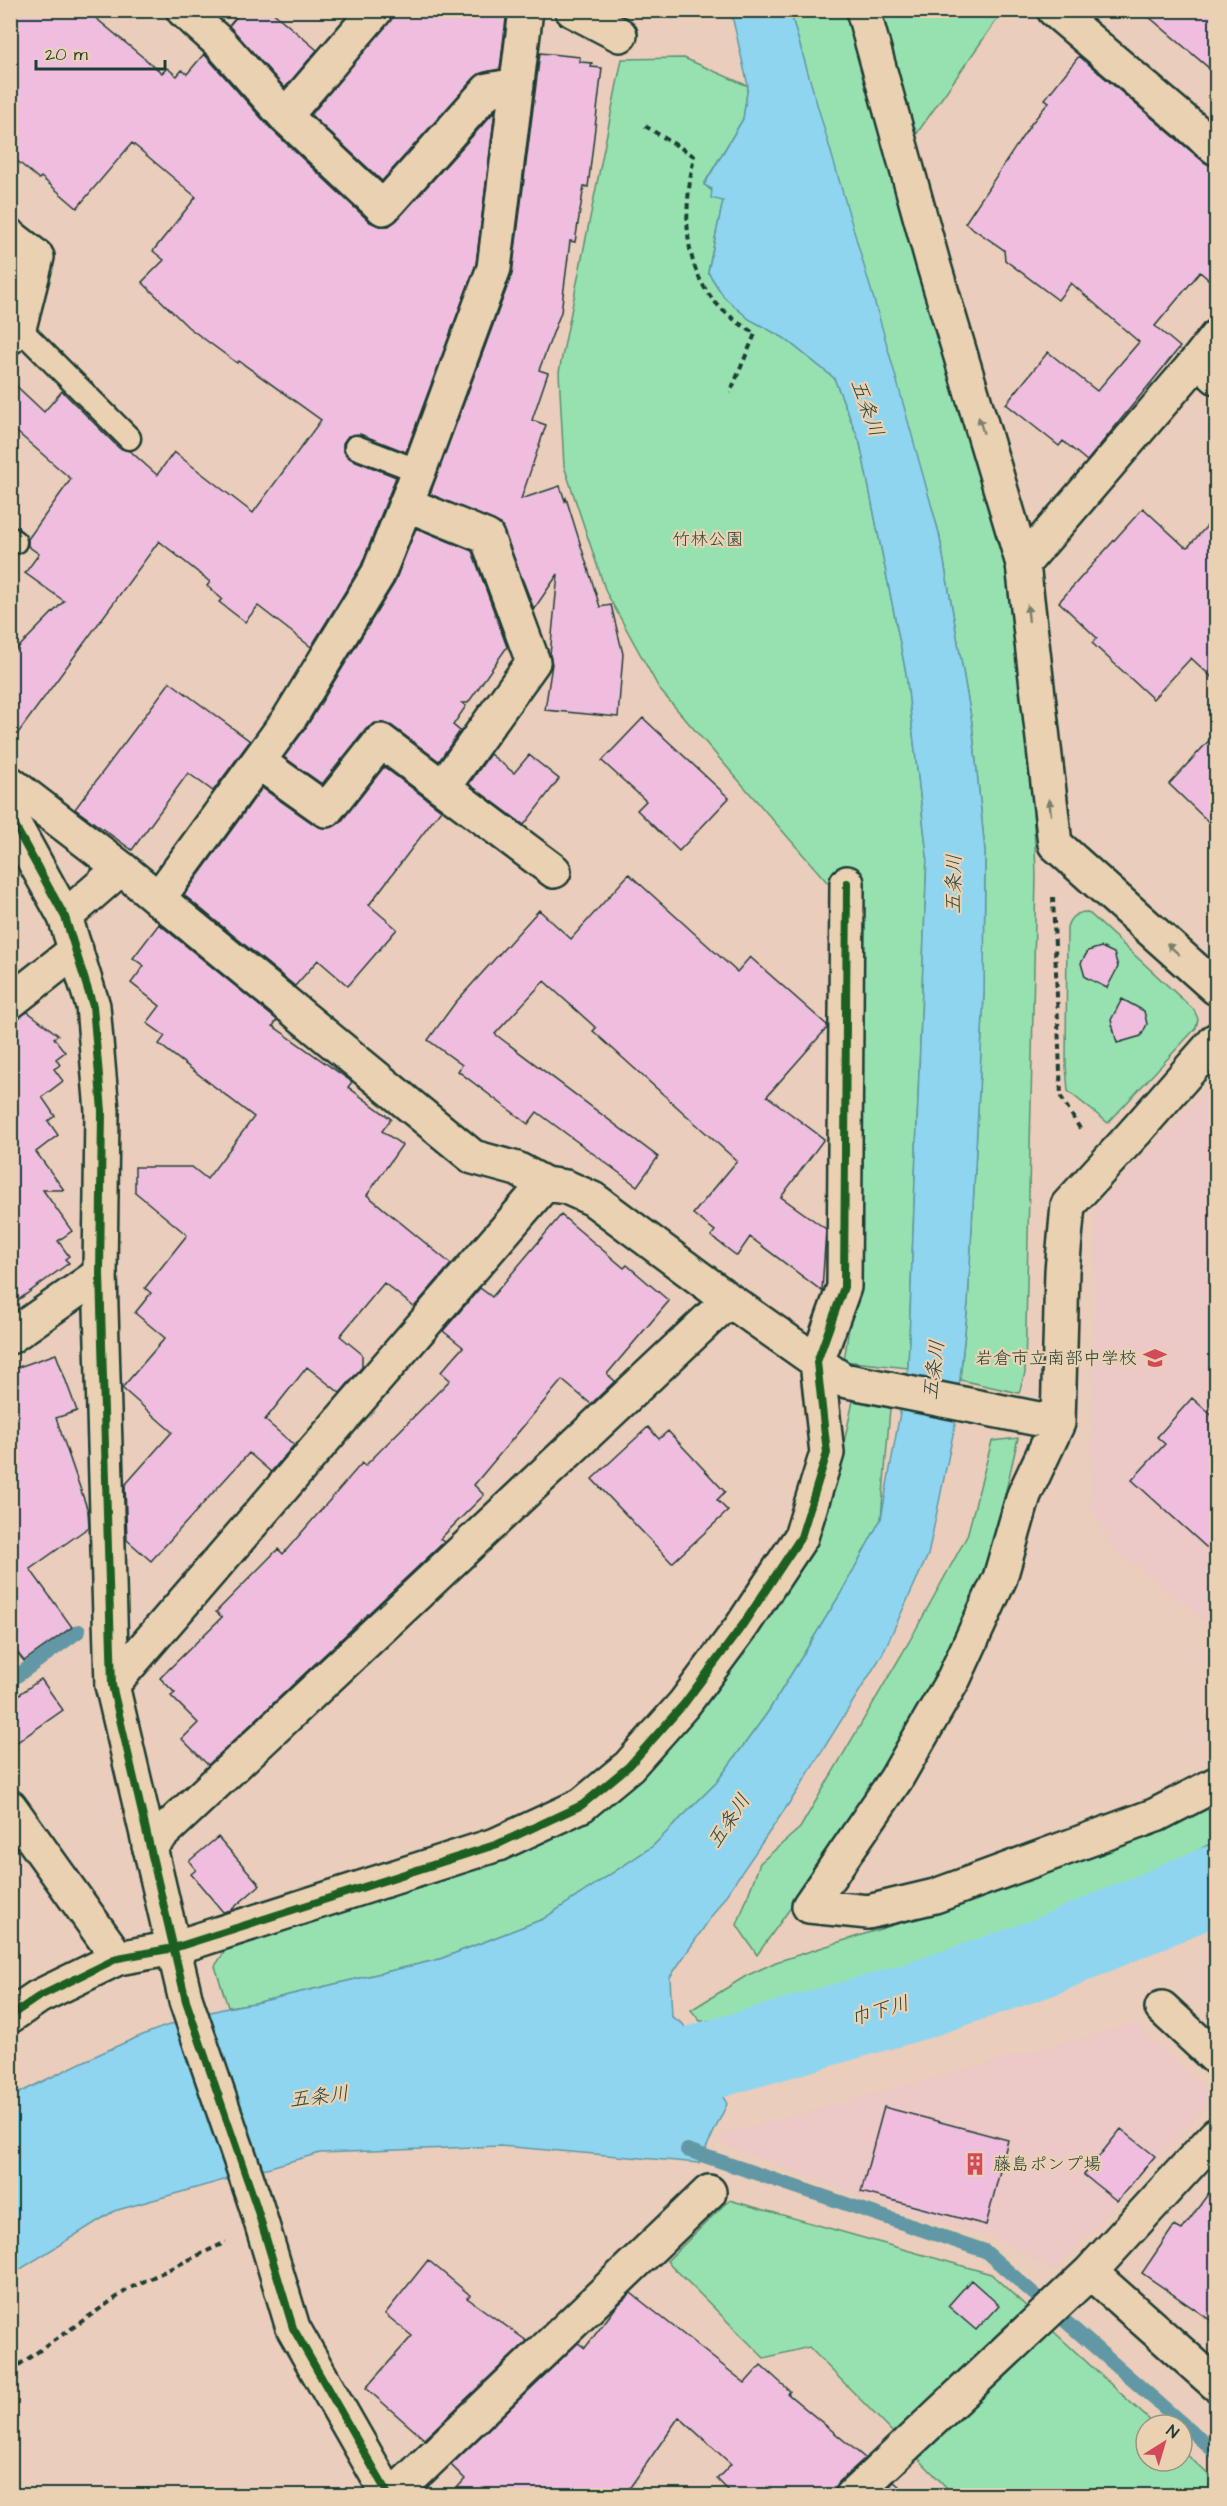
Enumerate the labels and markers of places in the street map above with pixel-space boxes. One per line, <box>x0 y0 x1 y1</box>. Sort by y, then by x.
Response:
school or university icon: 岩倉市立南部中学校 <box>1142 1345 1168 1371</box>
place label: 岩倉市立南部中学校 <box>975 1346 1137 1371</box>
building icon: 藤島ポンプ場 <box>962 2151 988 2177</box>
place label: 藤島ポンプ場 <box>993 2152 1101 2177</box>

